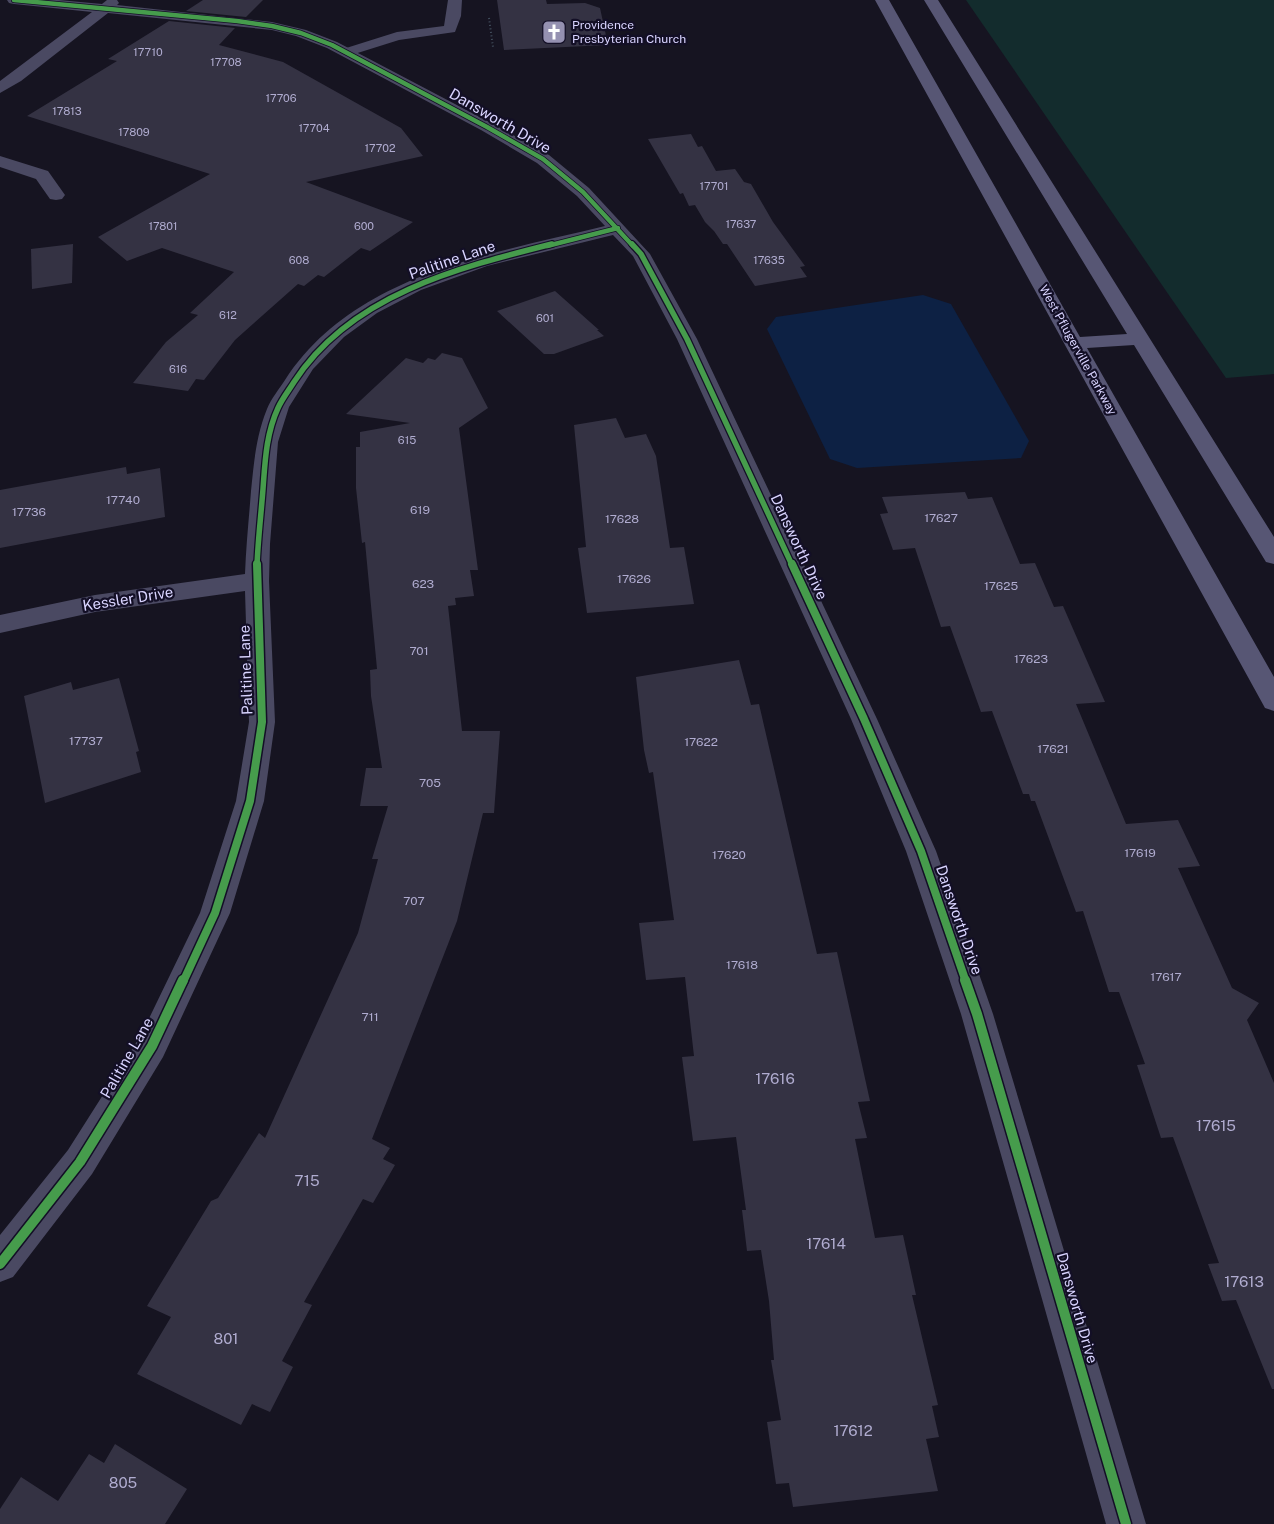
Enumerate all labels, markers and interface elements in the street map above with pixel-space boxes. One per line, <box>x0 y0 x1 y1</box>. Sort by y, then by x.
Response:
place label: Providence Presbyterian Church <box>572 18 686 46</box>
church icon: Providence Presbyterian Church <box>541 19 567 45</box>
house number: 17710 <box>133 46 163 58</box>
house number: 17708 <box>210 56 242 68</box>
street label: Dansworth Drive <box>446 85 554 157</box>
house number: 17706 <box>265 92 297 104</box>
house number: 17813 <box>52 105 82 117</box>
house number: 17704 <box>298 122 330 134</box>
house number: 17809 <box>118 126 150 138</box>
house number: 17702 <box>365 142 396 154</box>
house number: 17701 <box>700 180 728 192</box>
house number: 17637 <box>726 218 757 230</box>
house number: 17801 <box>148 220 178 232</box>
house number: 600 <box>354 220 374 232</box>
street label: Palitine Lane <box>406 237 497 282</box>
house number: 608 <box>289 254 309 266</box>
house number: 17635 <box>753 254 785 266</box>
street label: West Pflugerville Parkway <box>1036 283 1120 418</box>
house number: 612 <box>219 309 237 321</box>
house number: 601 <box>536 312 554 324</box>
house number: 616 <box>169 363 187 375</box>
house number: 615 <box>398 434 416 446</box>
street label: Dansworth Drive <box>768 491 831 602</box>
house number: 17740 <box>106 493 140 507</box>
house number: 619 <box>410 503 430 517</box>
house number: 17736 <box>12 505 46 519</box>
house number: 17627 <box>924 511 958 525</box>
house number: 17628 <box>605 512 639 526</box>
house number: 17626 <box>617 572 651 586</box>
house number: 623 <box>412 577 434 591</box>
house number: 17625 <box>984 579 1018 593</box>
street label: Kessler Drive <box>81 583 174 614</box>
street label: Palitine Lane <box>235 625 256 715</box>
house number: 701 <box>409 644 429 658</box>
house number: 17623 <box>1014 652 1048 666</box>
house number: 17737 <box>69 734 103 748</box>
house number: 17622 <box>684 735 718 749</box>
house number: 17621 <box>1037 742 1069 756</box>
house number: 705 <box>419 776 441 790</box>
house number: 17619 <box>1124 846 1156 860</box>
house number: 17620 <box>712 848 746 862</box>
street label: Dansworth Drive <box>933 863 986 977</box>
house number: 707 <box>403 894 425 908</box>
house number: 17618 <box>726 958 758 972</box>
house number: 17617 <box>1150 970 1182 984</box>
house number: 711 <box>361 1010 379 1024</box>
street label: Palitine Lane <box>97 1014 156 1101</box>
house number: 17616 <box>755 1070 795 1087</box>
house number: 17615 <box>1196 1117 1236 1134</box>
house number: 715 <box>294 1172 320 1189</box>
house number: 17614 <box>806 1235 846 1252</box>
street label: Dansworth Drive <box>1054 1250 1101 1365</box>
house number: 17613 <box>1224 1273 1264 1290</box>
house number: 801 <box>214 1330 238 1347</box>
house number: 17612 <box>833 1422 873 1439</box>
house number: 805 <box>109 1474 137 1491</box>

